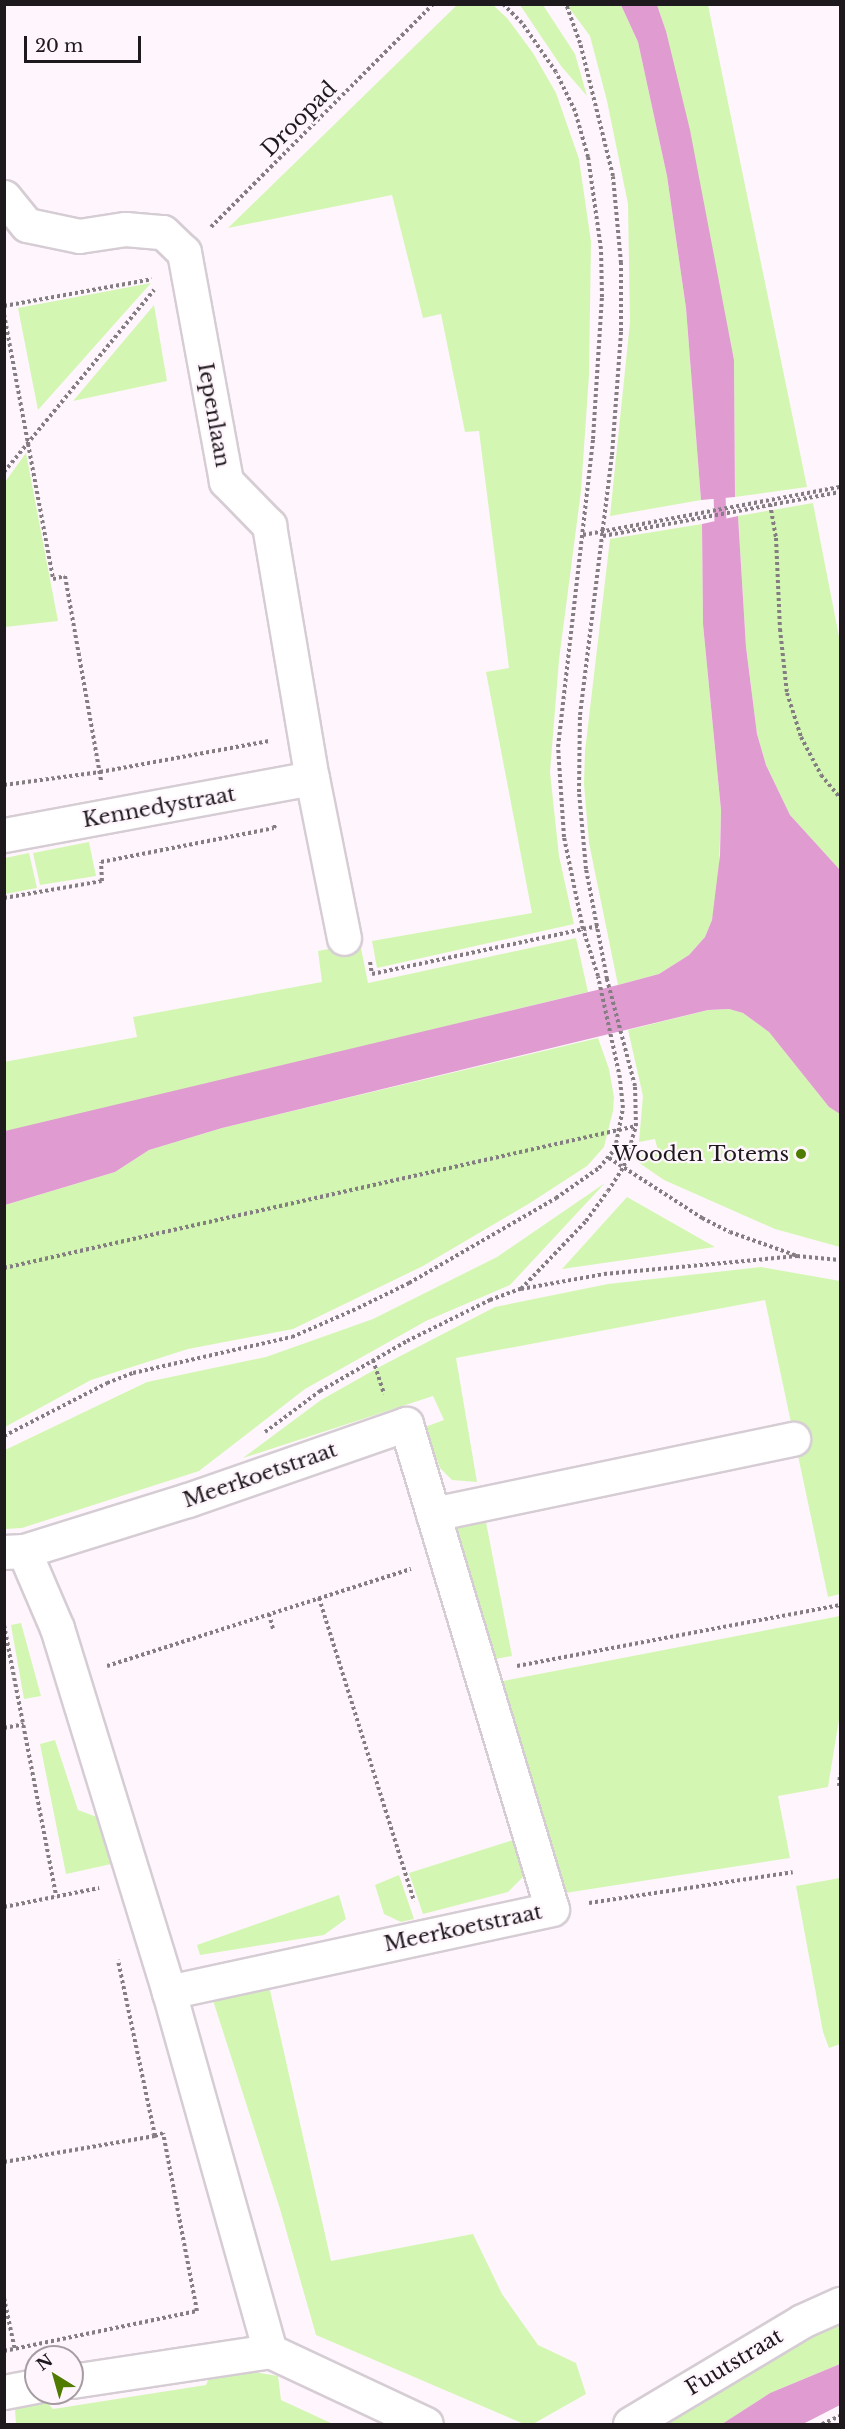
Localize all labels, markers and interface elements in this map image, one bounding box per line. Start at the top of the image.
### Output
scale bar [27,24,144,62]
text: 20 m [35,35,83,57]
street label: Droopad [256,76,342,162]
street label: Iepenlaan [192,361,236,469]
street label: Kennedystraat [81,781,237,833]
place label: Wooden Totems [611,1141,789,1167]
marker: Wooden Totems [794,1147,808,1161]
street label: Meerkoetstraat [180,1437,340,1513]
street label: Meerkoetstraat [382,1899,544,1957]
street label: Fuutstraat [681,2323,787,2401]
north arrow [24,2345,84,2405]
text: N [32,2350,56,2375]

